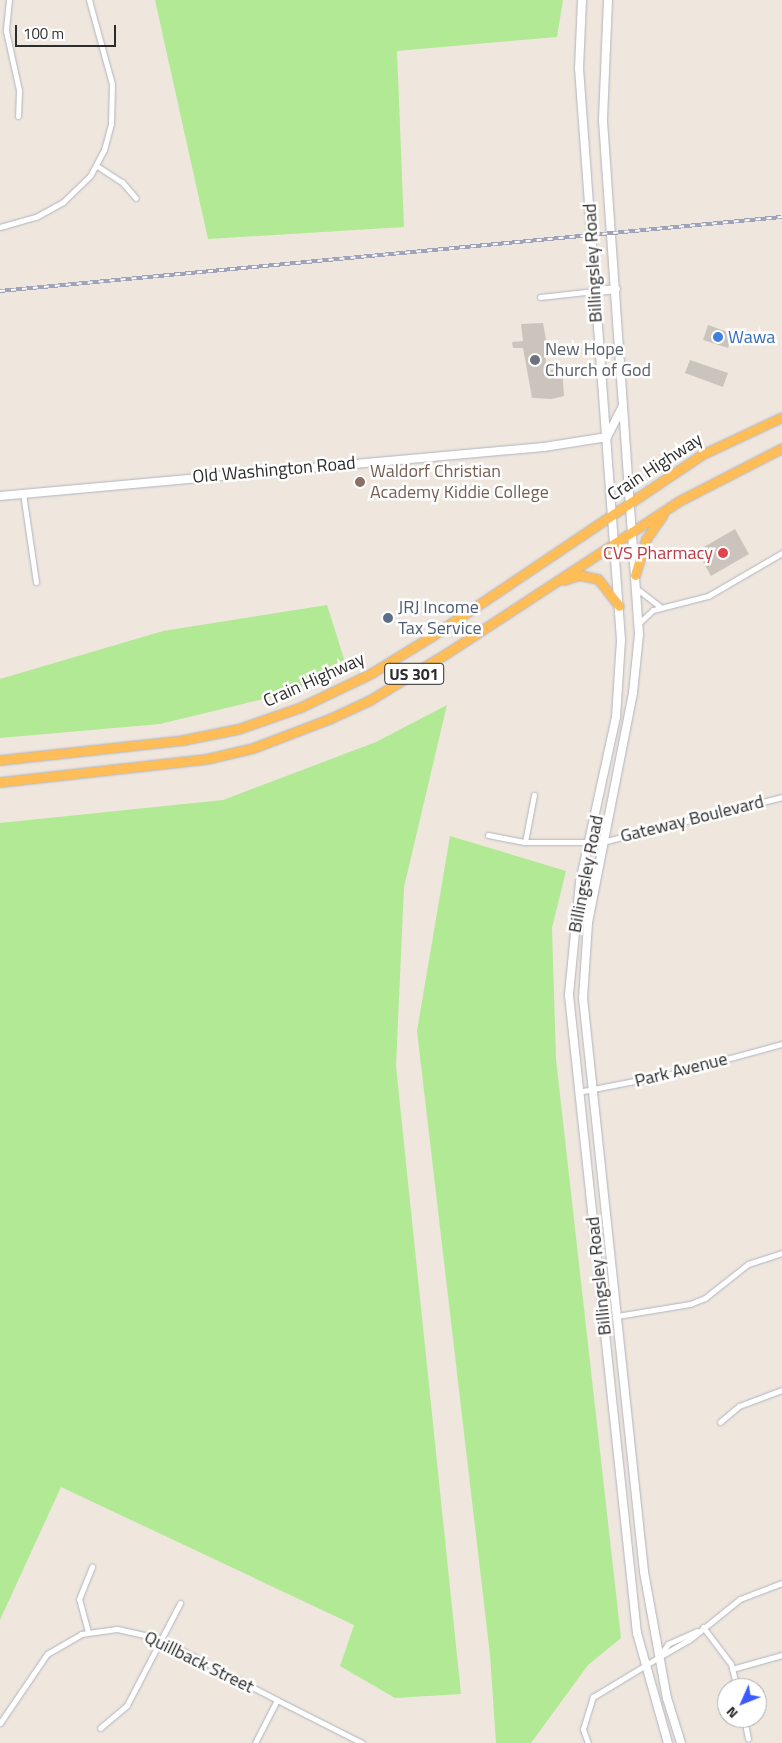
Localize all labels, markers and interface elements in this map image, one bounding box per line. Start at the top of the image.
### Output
scale bar [18,15,119,47]
text: 100 m [23,22,64,45]
street label: Billingsley Road [579,203,607,323]
place label: Wawa [728,326,775,348]
marker: Wawa [712,331,724,343]
place label: New Hope Church of God [545,339,651,382]
marker: New Hope Church of God [529,354,541,366]
street label: Crain Highway [604,428,706,506]
street label: Old Washington Road [192,452,356,488]
place label: Waldorf Christian Academy Kiddie College [370,461,549,504]
marker: Waldorf Christian Academy Kiddie College [354,476,366,488]
place label: CVS Pharmacy [603,542,713,564]
marker: CVS Pharmacy [717,547,729,559]
place label: JRJ Income Tax Service [398,597,481,640]
marker: JRJ Income Tax Service [382,612,394,624]
street label: Crain Highway [260,648,368,712]
road number: US 301 [384,661,444,688]
street label: Gateway Boulevard [618,791,766,847]
street label: Billingsley Road [564,813,608,935]
street label: Park Avenue [632,1048,730,1092]
street label: Billingsley Road [582,1216,616,1336]
street label: Quillback Street [141,1626,257,1698]
north arrow [717,1678,767,1728]
text: N [721,1702,742,1724]

